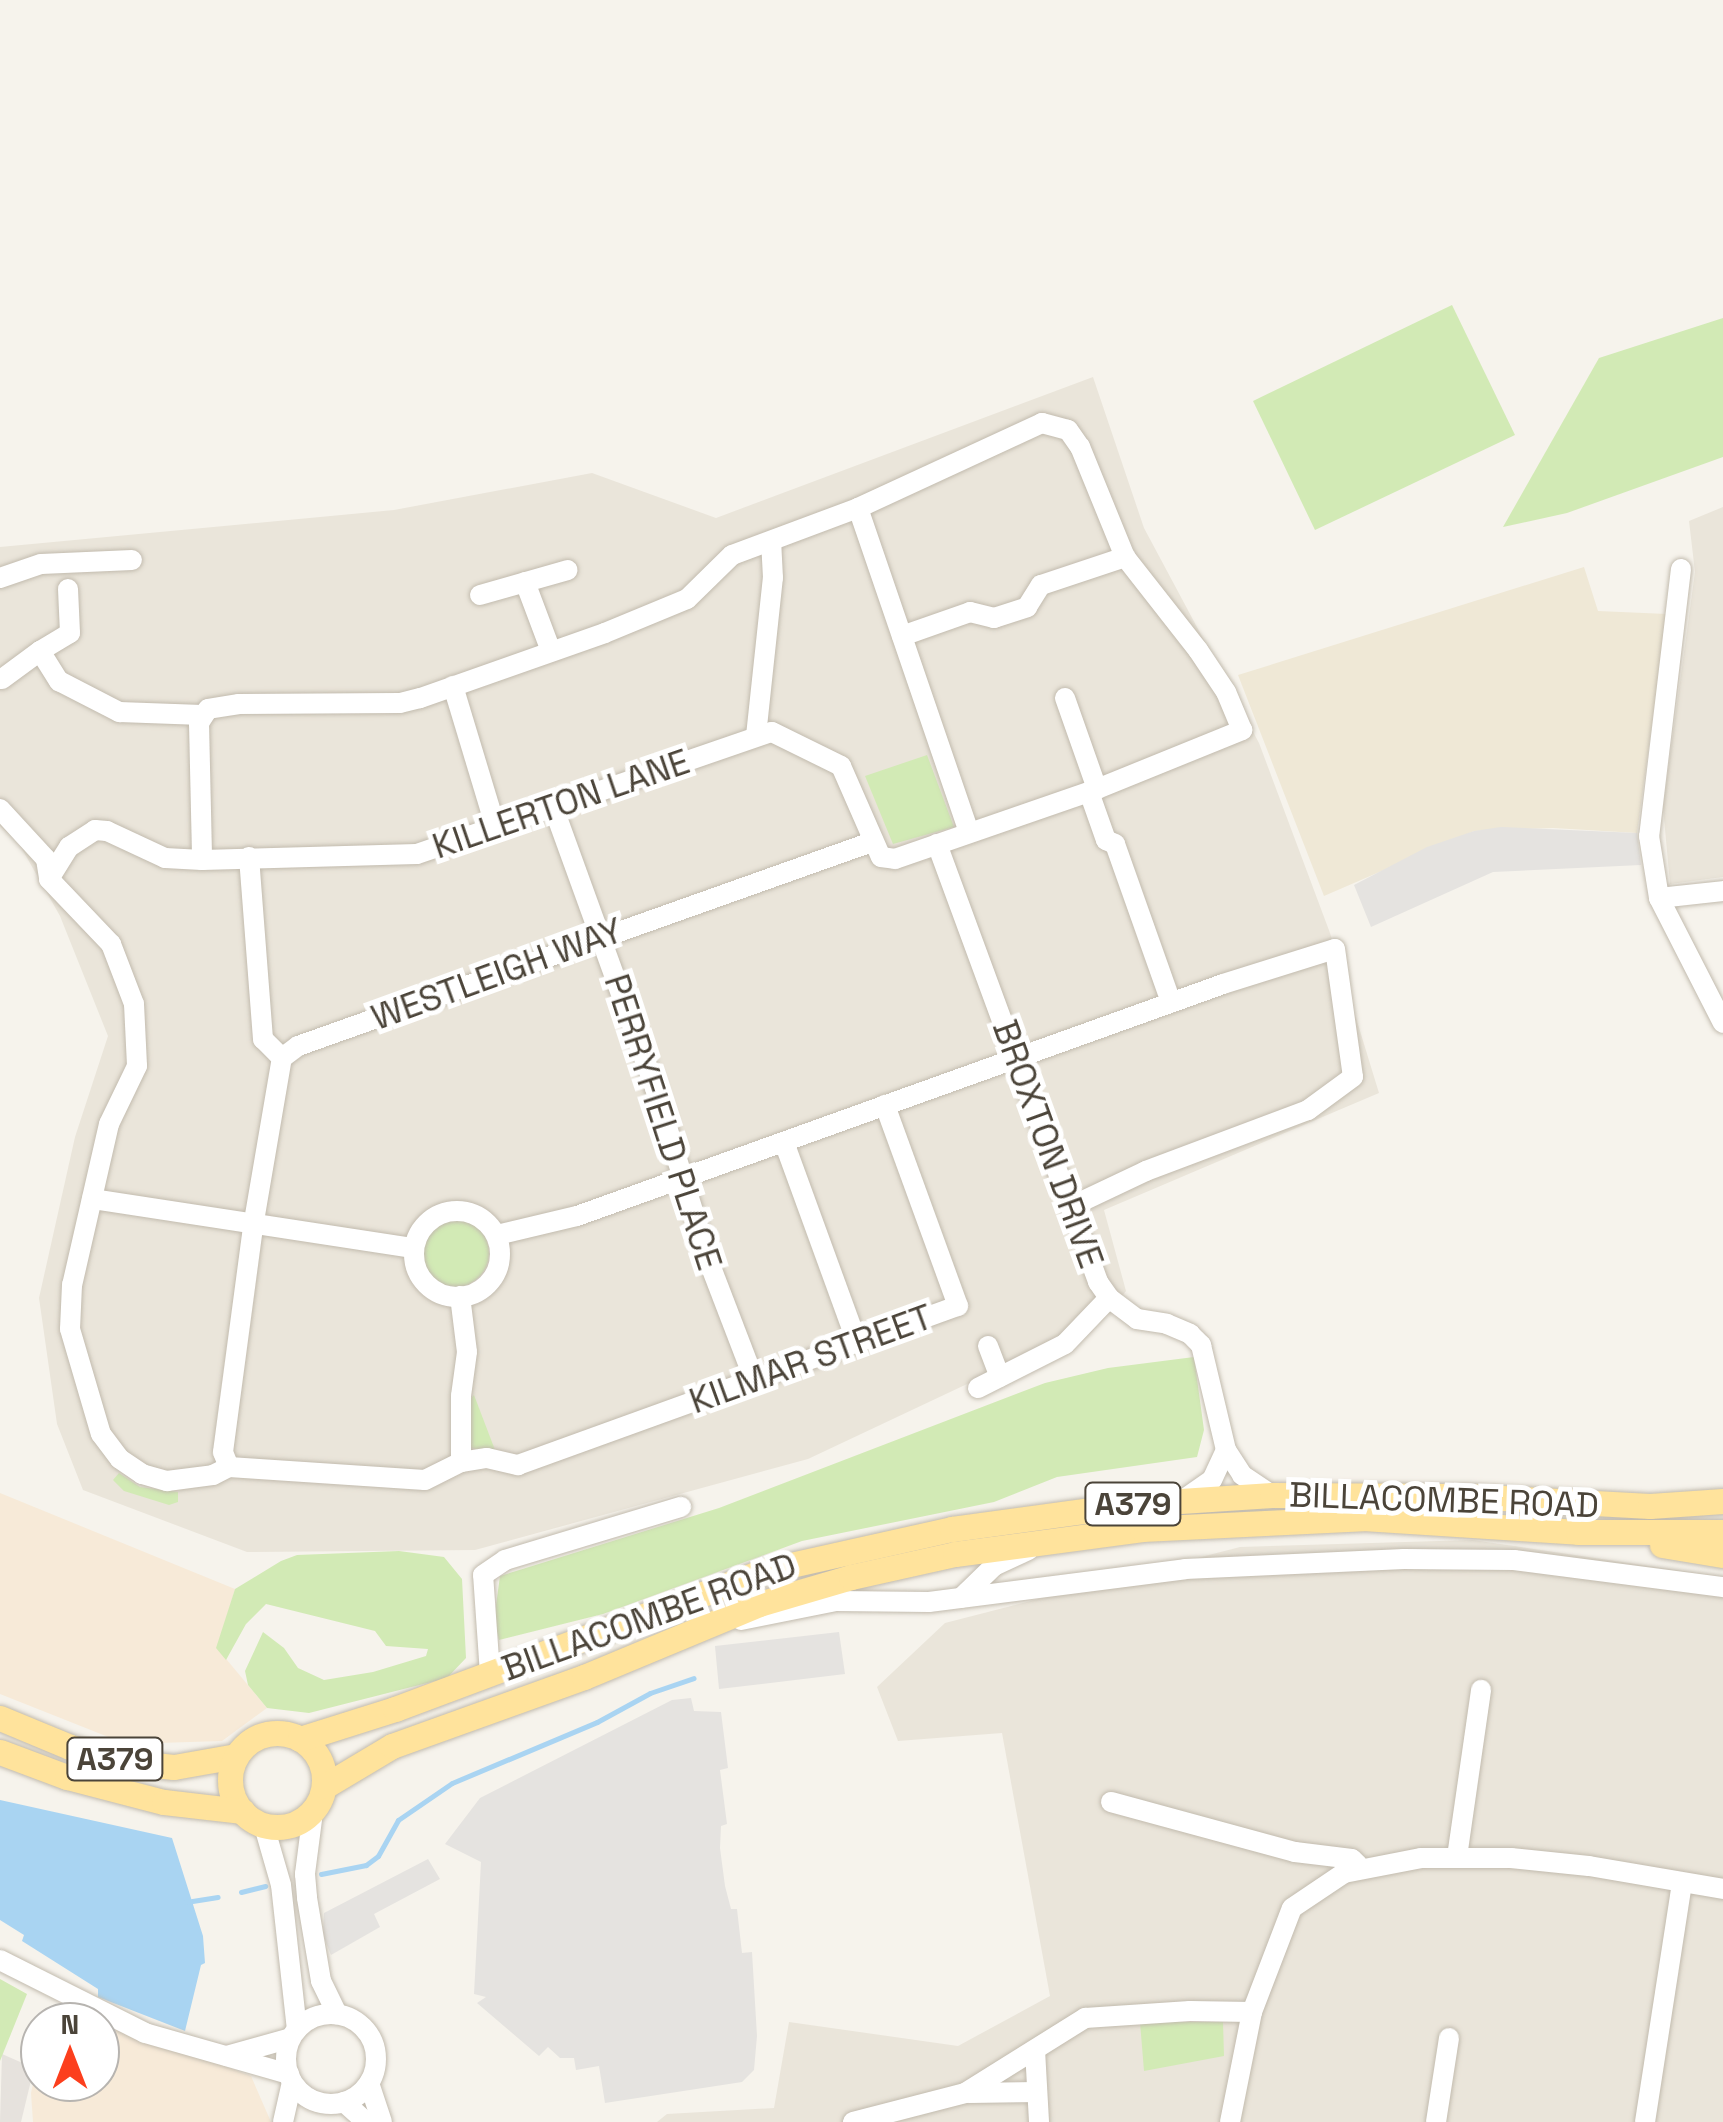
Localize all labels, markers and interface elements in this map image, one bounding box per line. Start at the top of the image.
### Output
street label: KILLERTON LANE [427,740,695,868]
street label: WESTLEIGH WAY [366,909,628,1039]
street label: PERRYFIELD PLACE [595,969,731,1275]
street label: BROXTON DRIVE [984,1014,1112,1274]
street label: KILMAR STREET [684,1296,938,1422]
street label: BILLACOMBE ROAD [1288,1474,1600,1526]
road number: A379 [1083,1477,1183,1531]
street label: BILLACOMBE ROAD [496,1544,802,1690]
road number: A379 [65,1732,165,1786]
north arrow [20,2002,120,2102]
text: N [61,2006,79,2042]

